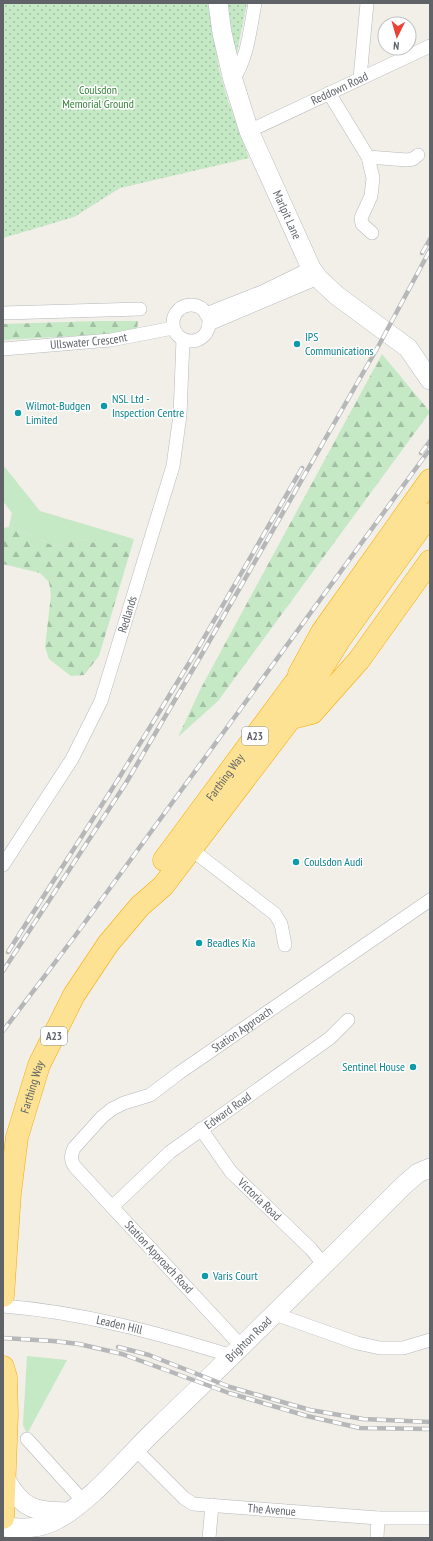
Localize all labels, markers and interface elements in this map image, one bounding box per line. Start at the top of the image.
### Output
north arrow [377,16,417,56]
text: N [393,39,400,53]
street label: Reddown Road [308,68,370,108]
park label: Coulsdon Memorial Ground [62,82,134,111]
street label: Marlpit Lane [270,188,305,241]
street label: Ullswater Crescent [50,329,129,352]
place label: IPS Communications [305,329,374,358]
marker: IPS Communications [292,339,302,349]
place label: NSL Ltd - Inspection Centre [112,391,184,420]
place label: Wilmot-Budgen Limited [26,398,90,427]
marker: NSL Ltd - Inspection Centre [99,401,109,411]
marker: Wilmot-Budgen Limited [13,408,23,418]
street label: Redlands [114,594,140,634]
road number: A23 [242,727,268,745]
street label: Farthing Way [203,750,247,803]
place label: Coulsdon Audi [304,854,363,869]
marker: Coulsdon Audi [291,857,301,867]
place label: Beadles Kia [207,935,255,950]
marker: Beadles Kia [194,938,204,948]
street label: Station Approach [208,1003,275,1055]
road number: A23 [41,1027,67,1045]
street label: Farthing Way [17,1057,47,1115]
place label: Sentinel House [342,1059,405,1074]
marker: Sentinel House [408,1062,418,1072]
street label: Edward Road [201,1089,254,1132]
street label: Victoria Road [234,1174,285,1223]
street label: Station Approach Road [122,1217,197,1296]
place label: Varis Court [212,1268,258,1283]
marker: Varis Court [200,1271,210,1281]
street label: Leaden Hill [95,1312,144,1337]
street label: Brighton Road [222,1313,275,1365]
street label: The Avenue [247,1500,296,1519]

